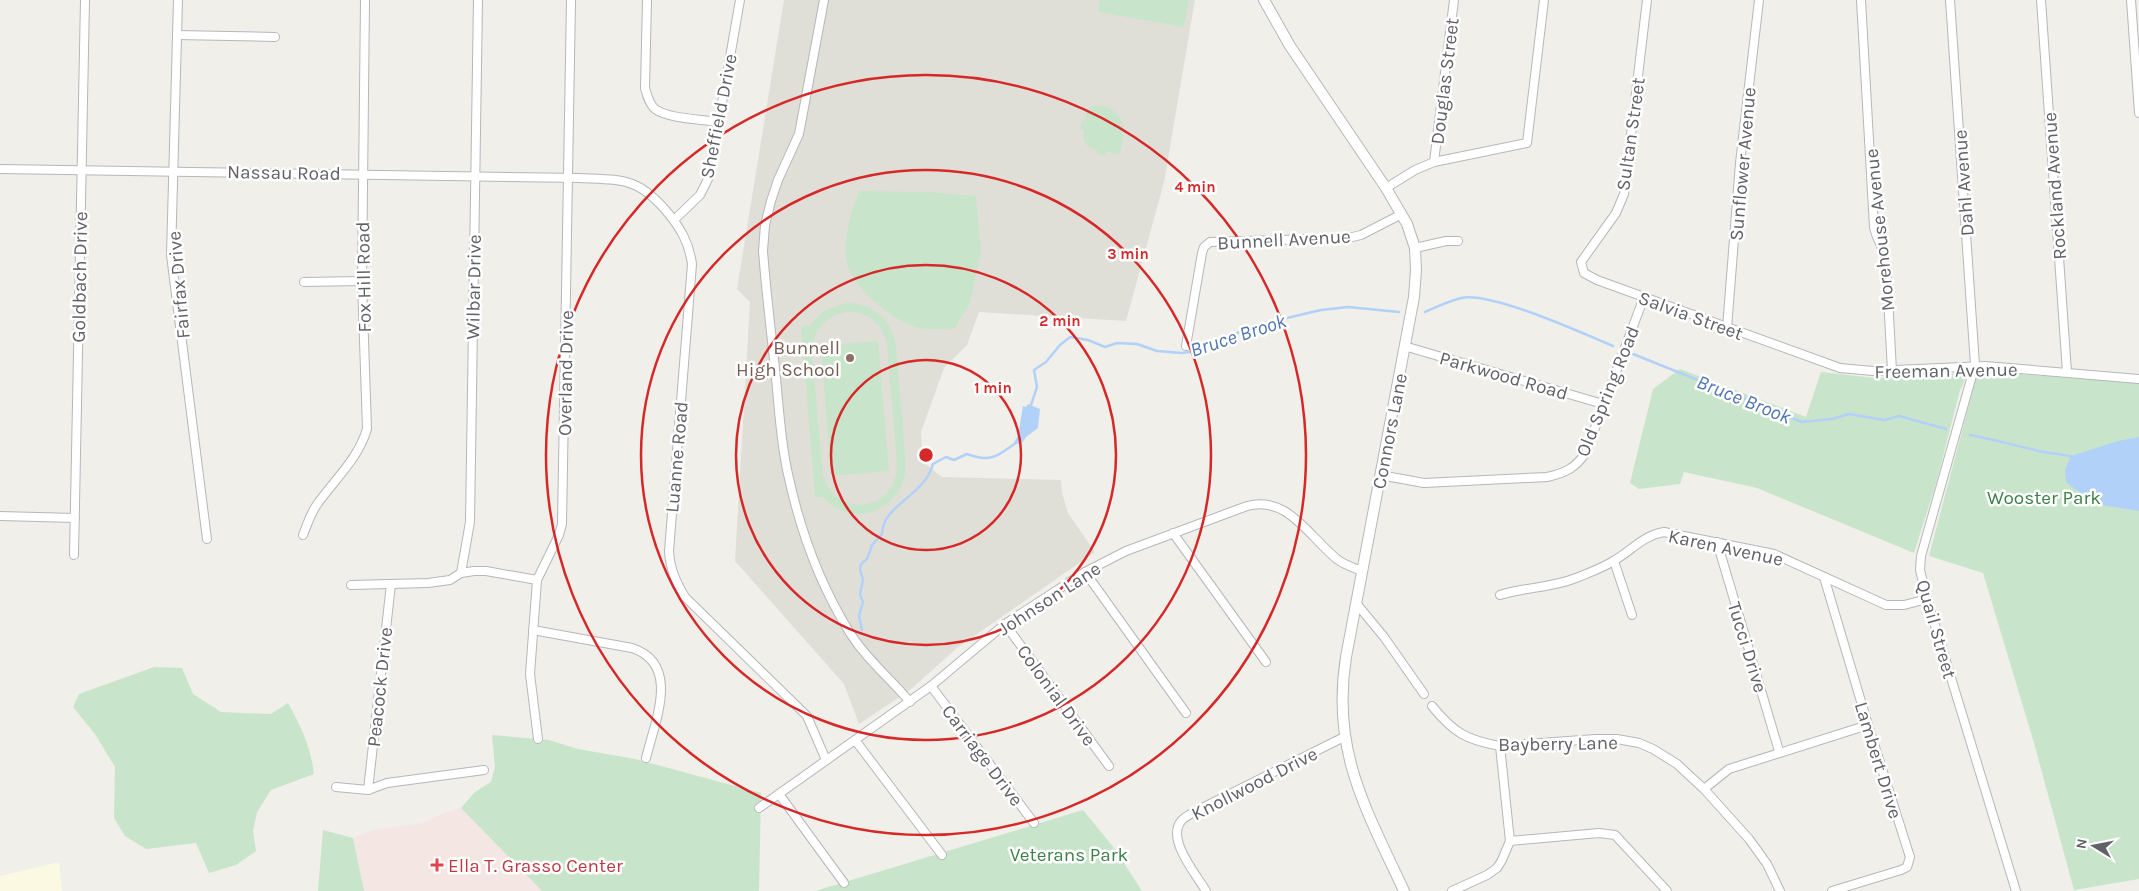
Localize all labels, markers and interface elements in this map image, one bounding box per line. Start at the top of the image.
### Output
street label: Douglas Street [1426,16,1464,146]
street label: Sheffield Drive [696,52,742,180]
street label: Sultan Street [1612,76,1650,192]
street label: Sunflower Avenue [1725,86,1761,242]
street label: Rockland Avenue [2039,111,2071,261]
street label: Dahl Avenue [1949,129,1979,237]
street label: Morehouse Avenue [1861,148,1899,312]
street label: Nassau Road [227,161,341,185]
text: 4 min [1174,178,1216,196]
street label: Goldbach Drive [68,211,92,343]
street label: Fox Hill Road [352,221,376,333]
street label: Bunnell Avenue [1217,226,1351,254]
street label: Fairfax Drive [163,230,195,340]
street label: Wilbar Drive [462,234,486,340]
text: 3 min [1107,245,1149,263]
street label: Salvia Street [1635,287,1746,345]
water label: Bruce Brook [1187,309,1290,362]
street label: Overland Drive [554,310,578,436]
text: 2 min [1039,312,1081,330]
street label: Old Spring Road [1572,323,1644,460]
place label: Bunnell High School [736,337,840,381]
street label: Parkwood Road [1437,347,1570,405]
marker: Bunnell High School [844,352,856,364]
street label: Freeman Avenue [1874,359,2018,383]
water label: Bruce Brook [1693,370,1795,429]
street label: Connors Lane [1368,372,1412,491]
text: 1 min [974,379,1012,397]
street label: Luanne Road [661,400,693,514]
centre of rings [917,446,935,464]
park label: Wooster Park [1987,487,2101,509]
street label: Karen Avenue [1666,525,1785,571]
street label: Johnson Lane [994,558,1105,640]
street label: Quail Street [1911,577,1961,681]
street label: Tucci Drive [1723,599,1771,695]
street label: Peacock Drive [363,626,397,748]
street label: Colonial Drive [1012,641,1100,750]
street label: Lambert Drive [1850,699,1906,821]
street label: Carriage Drive [937,701,1027,811]
street label: Bayberry Lane [1498,732,1618,756]
street label: Knollwood Drive [1188,743,1321,825]
north arrow [2069,821,2119,871]
text: N [2072,837,2091,850]
park label: Veterans Park [1010,844,1129,866]
place label: Ella T. Grasso Center [448,855,623,877]
marker: Ella T. Grasso Center [430,858,444,872]

